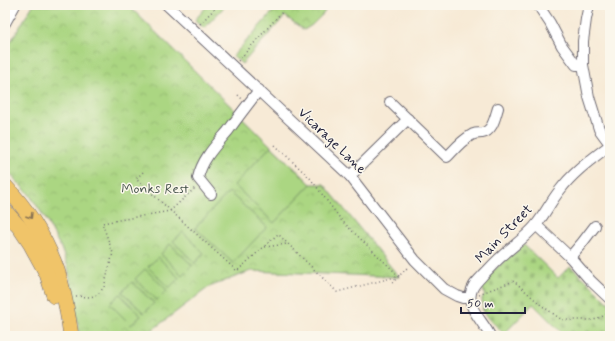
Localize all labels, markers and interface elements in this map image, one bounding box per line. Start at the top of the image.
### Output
street label: Vicarage Lane [294,104,370,178]
park label: Monks Rest [121,180,189,198]
street label: Main Street [471,200,537,267]
one-way arrow [25,212,32,219]
scale bar [461,289,525,315]
text: 50 m [467,296,494,312]

